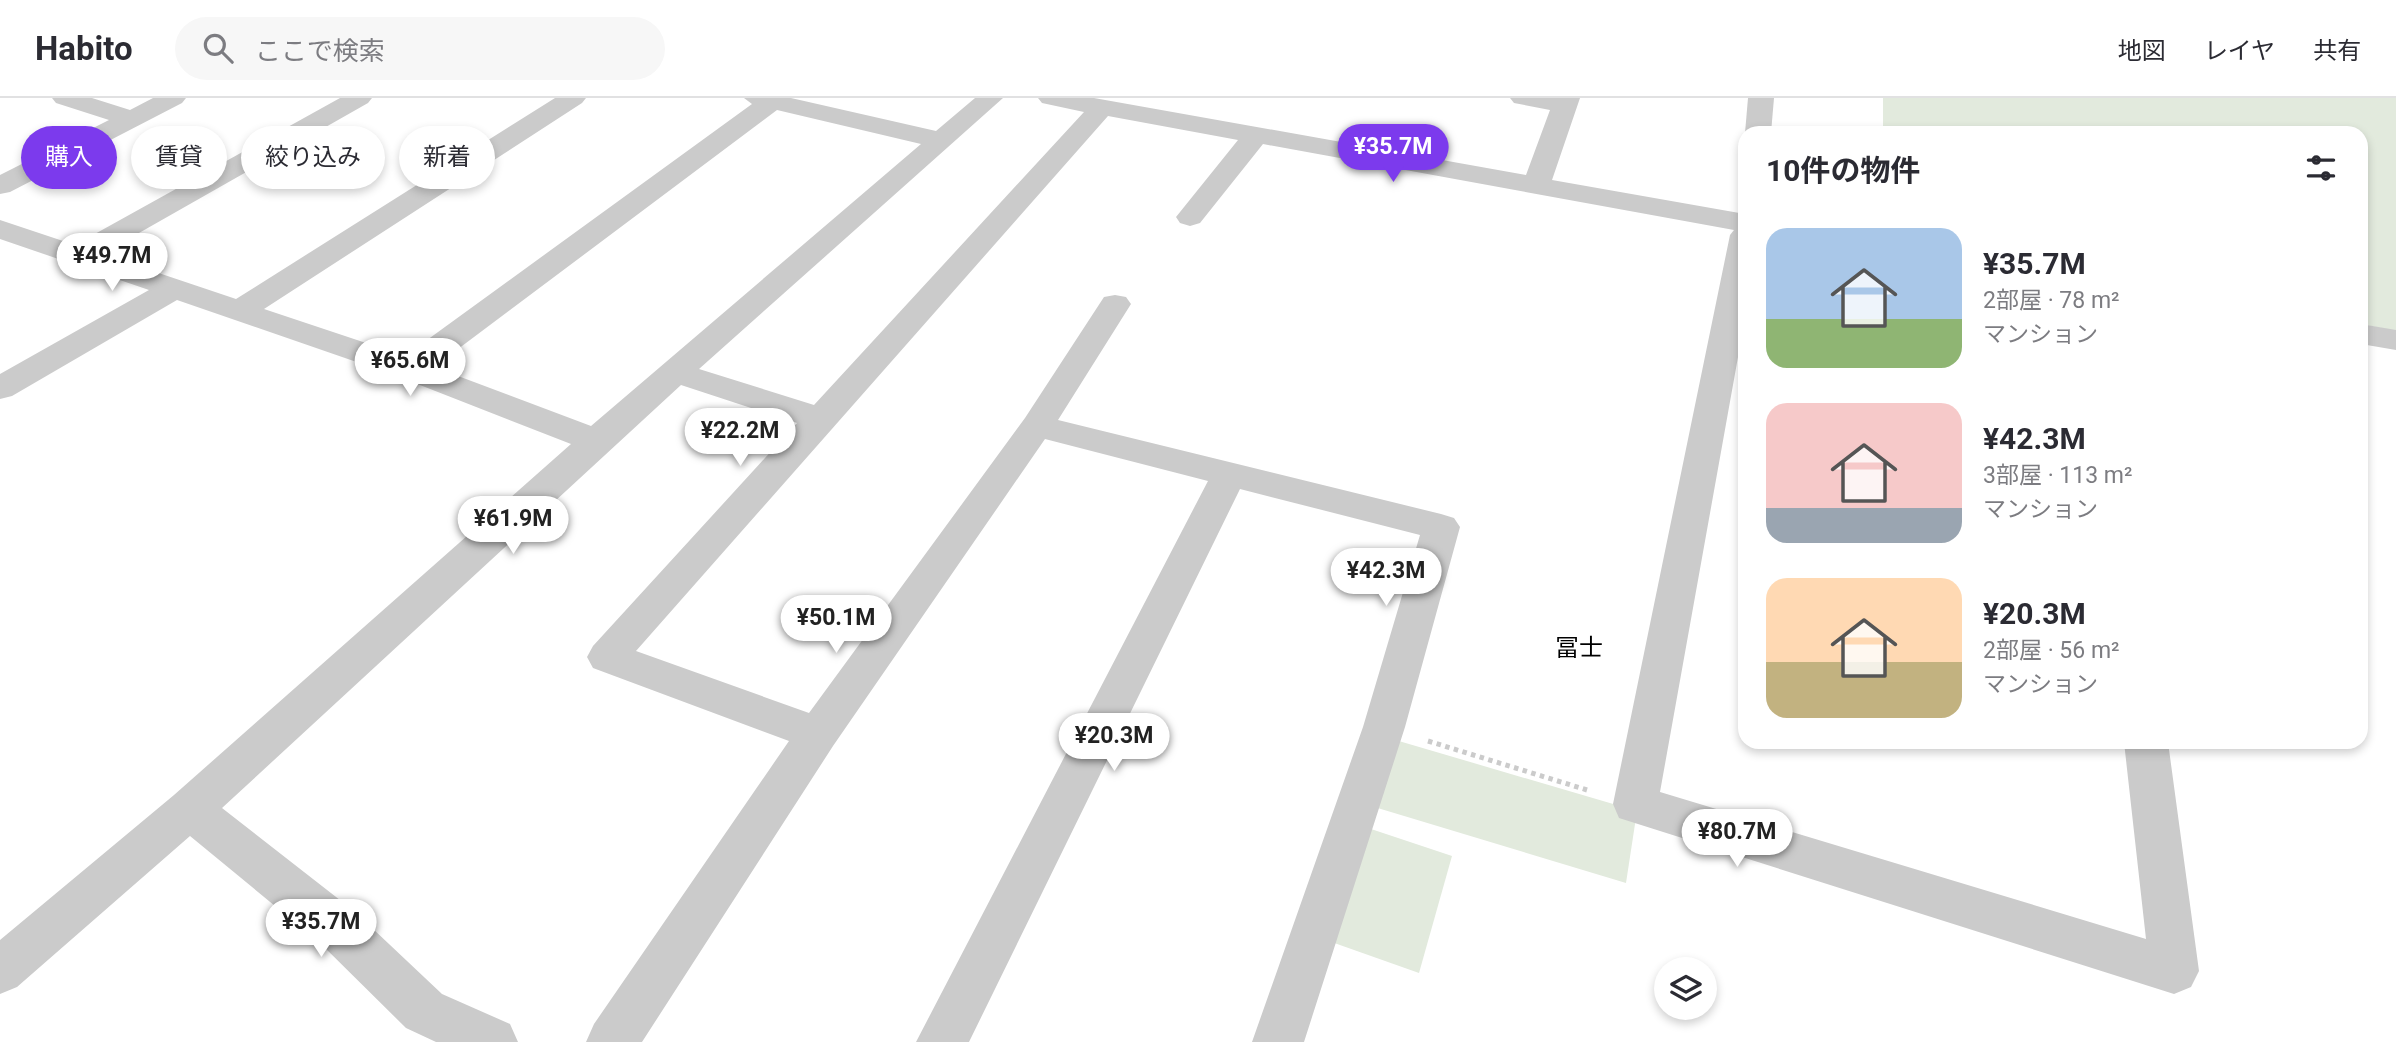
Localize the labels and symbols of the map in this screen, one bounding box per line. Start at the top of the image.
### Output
pin: ¥35.7M [1336,125,1450,184]
pin: ¥49.7M [55,234,169,293]
pin: ¥65.6M [353,338,467,398]
pin: ¥22.2M [683,408,797,468]
pin: ¥61.9M [456,496,570,556]
pin: ¥42.3M [1329,548,1443,608]
pin: ¥50.1M [779,596,893,655]
district label: 冨士 [1555,634,1603,662]
pin: ¥20.3M [1057,714,1171,773]
pin: ¥80.7M [1680,810,1794,869]
pin: ¥35.7M [264,900,378,959]

